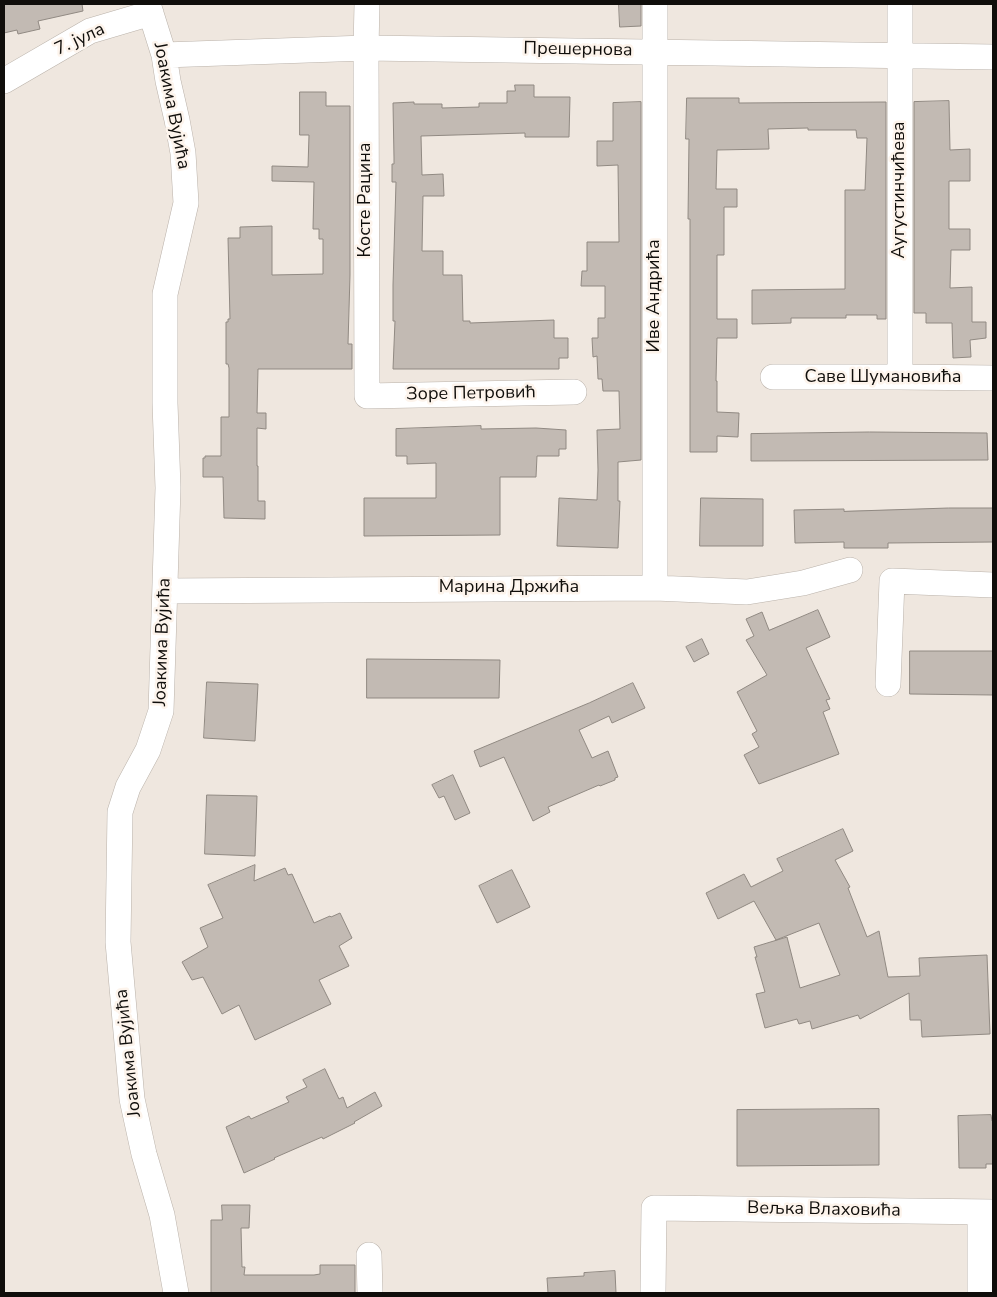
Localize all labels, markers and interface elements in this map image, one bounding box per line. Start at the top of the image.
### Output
street label: 7. јула [51,19,109,61]
street label: Прешернова [523,38,633,62]
street label: Јоакима Вујића [148,41,194,171]
street label: Аугустинчићева [889,121,911,259]
street label: Косте Рацина [355,143,377,257]
street label: Иве Андрића [644,239,666,353]
street label: Саве Шумановића [804,367,962,389]
street label: Зоре Петровић [406,382,536,406]
street label: Јоакима Вујића [150,577,176,707]
street label: Марина Држића [439,577,579,599]
street label: Јоакима Вујића [112,988,146,1118]
street label: Вељка Влаховића [747,1198,901,1222]

